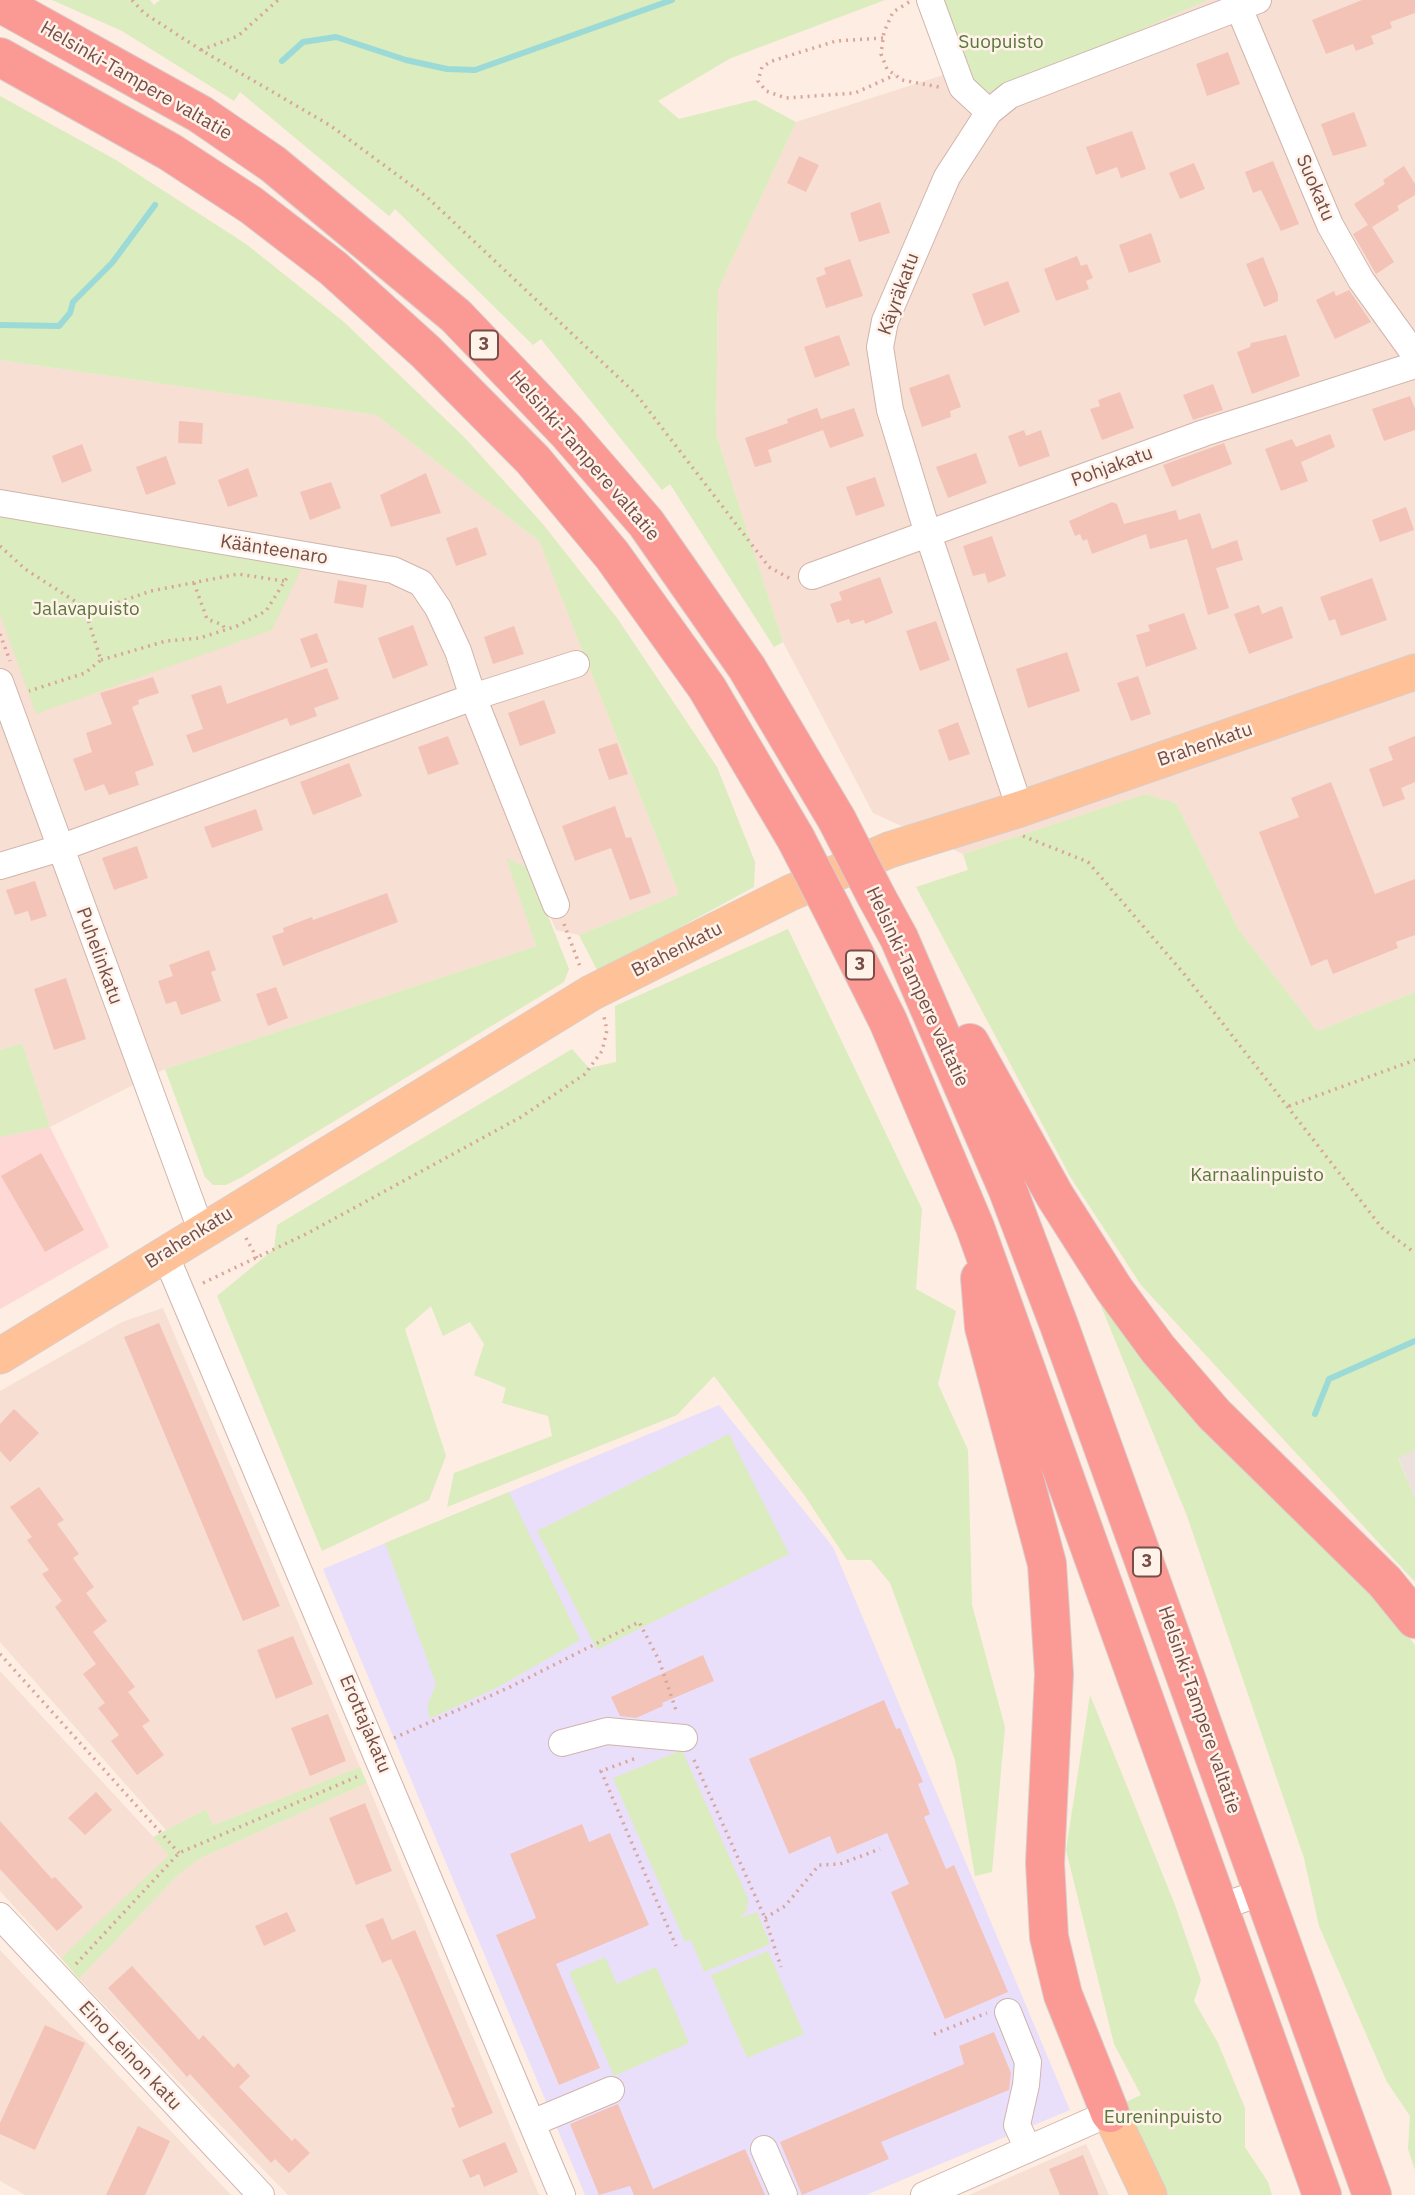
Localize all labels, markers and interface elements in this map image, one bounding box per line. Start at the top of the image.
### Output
street label: Helsinki-Tampere valtatie [36,17,236,145]
park label: Suopuisto [958,32,1044,54]
street label: Suokatu [1291,151,1339,225]
street label: Käyräkatu [874,250,924,338]
road number: 3 [470,330,498,360]
street label: Helsinki-Tampere valtatie [504,366,664,546]
street label: Pohjakatu [1068,442,1156,492]
street label: Käänteenaro [219,530,329,570]
park label: Jalavapuisto [32,599,140,621]
street label: Brahenkatu [1154,718,1256,772]
street label: Helsinki-Tampere valtatie [861,883,973,1091]
street label: Puhelinkatu [71,904,127,1008]
street label: Brahenkatu [628,917,726,983]
road number: 3 [846,950,874,980]
park label: Karnaalinpuisto [1190,1165,1324,1187]
street label: Brahenkatu [141,1202,237,1274]
road number: 3 [1133,1548,1161,1576]
street label: Helsinki-Tampere valtatie [1153,1603,1245,1817]
street label: Erottajakatu [334,1672,396,1776]
street label: Eino Leinon katu [74,1997,186,2115]
park label: Eureninpuisto [1104,2107,1222,2129]

